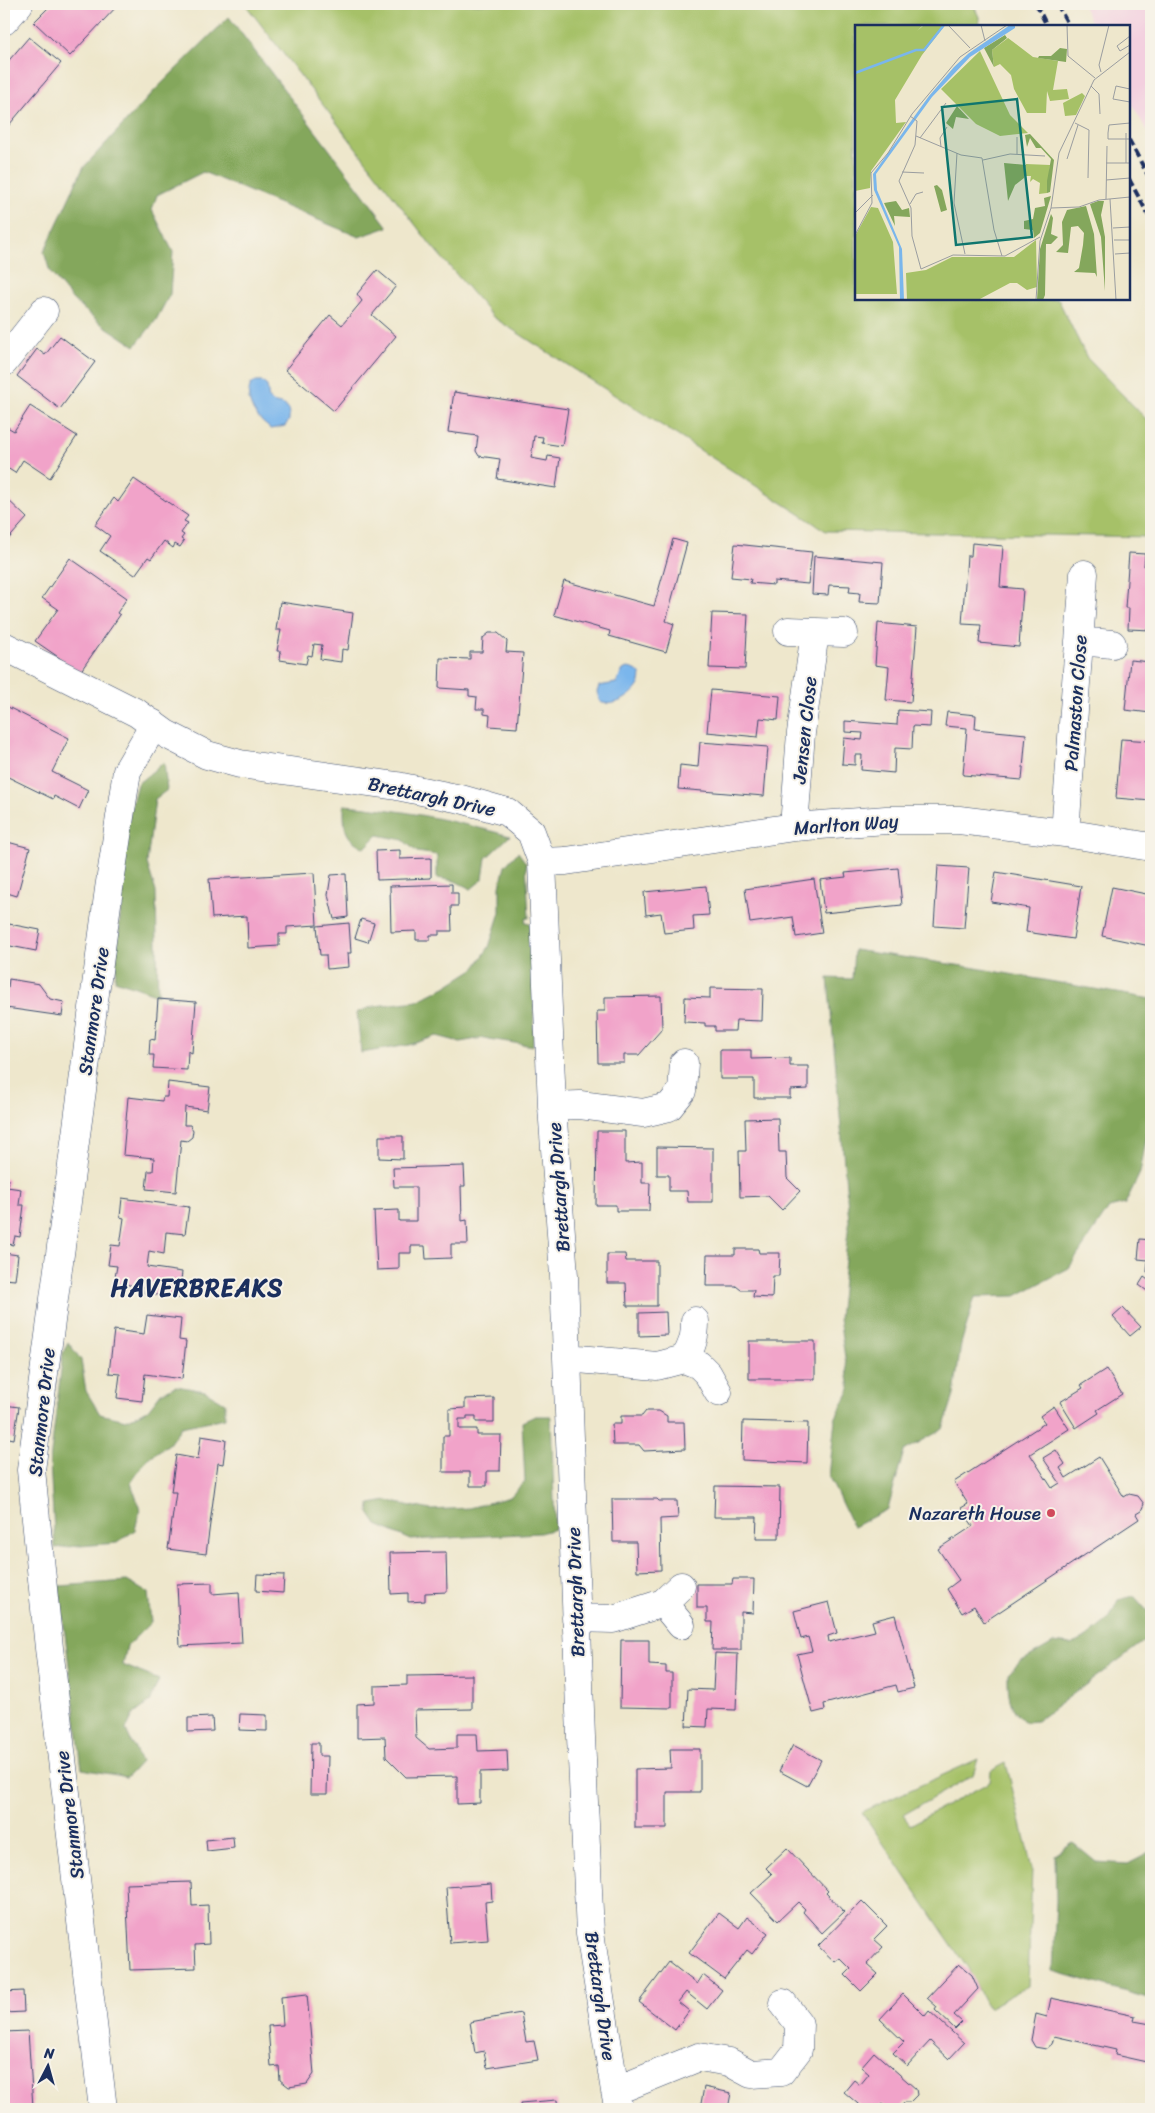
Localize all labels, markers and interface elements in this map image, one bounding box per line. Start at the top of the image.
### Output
inset map [855,25,1130,300]
street label: Palmaston Close [1054,633,1097,772]
street label: Jensen Close [782,674,827,786]
street label: Brettargh Drive [365,767,499,826]
street label: Marlton Way [793,804,900,845]
street label: Stanmore Drive [68,945,119,1077]
street label: Brettargh Drive [537,1121,579,1253]
district label: HAVERBREAKS [111,1267,283,1309]
street label: Stanmore Drive [18,1346,65,1478]
place label: Nazareth House [909,1497,1041,1530]
marker: Nazareth House [1045,1507,1057,1519]
street label: Brettargh Drive [557,1526,594,1658]
street label: Stanmore Drive [45,1749,94,1881]
street label: Brettargh Drive [575,1929,626,2063]
north arrow [22,2040,72,2090]
text: N [42,2041,56,2067]

